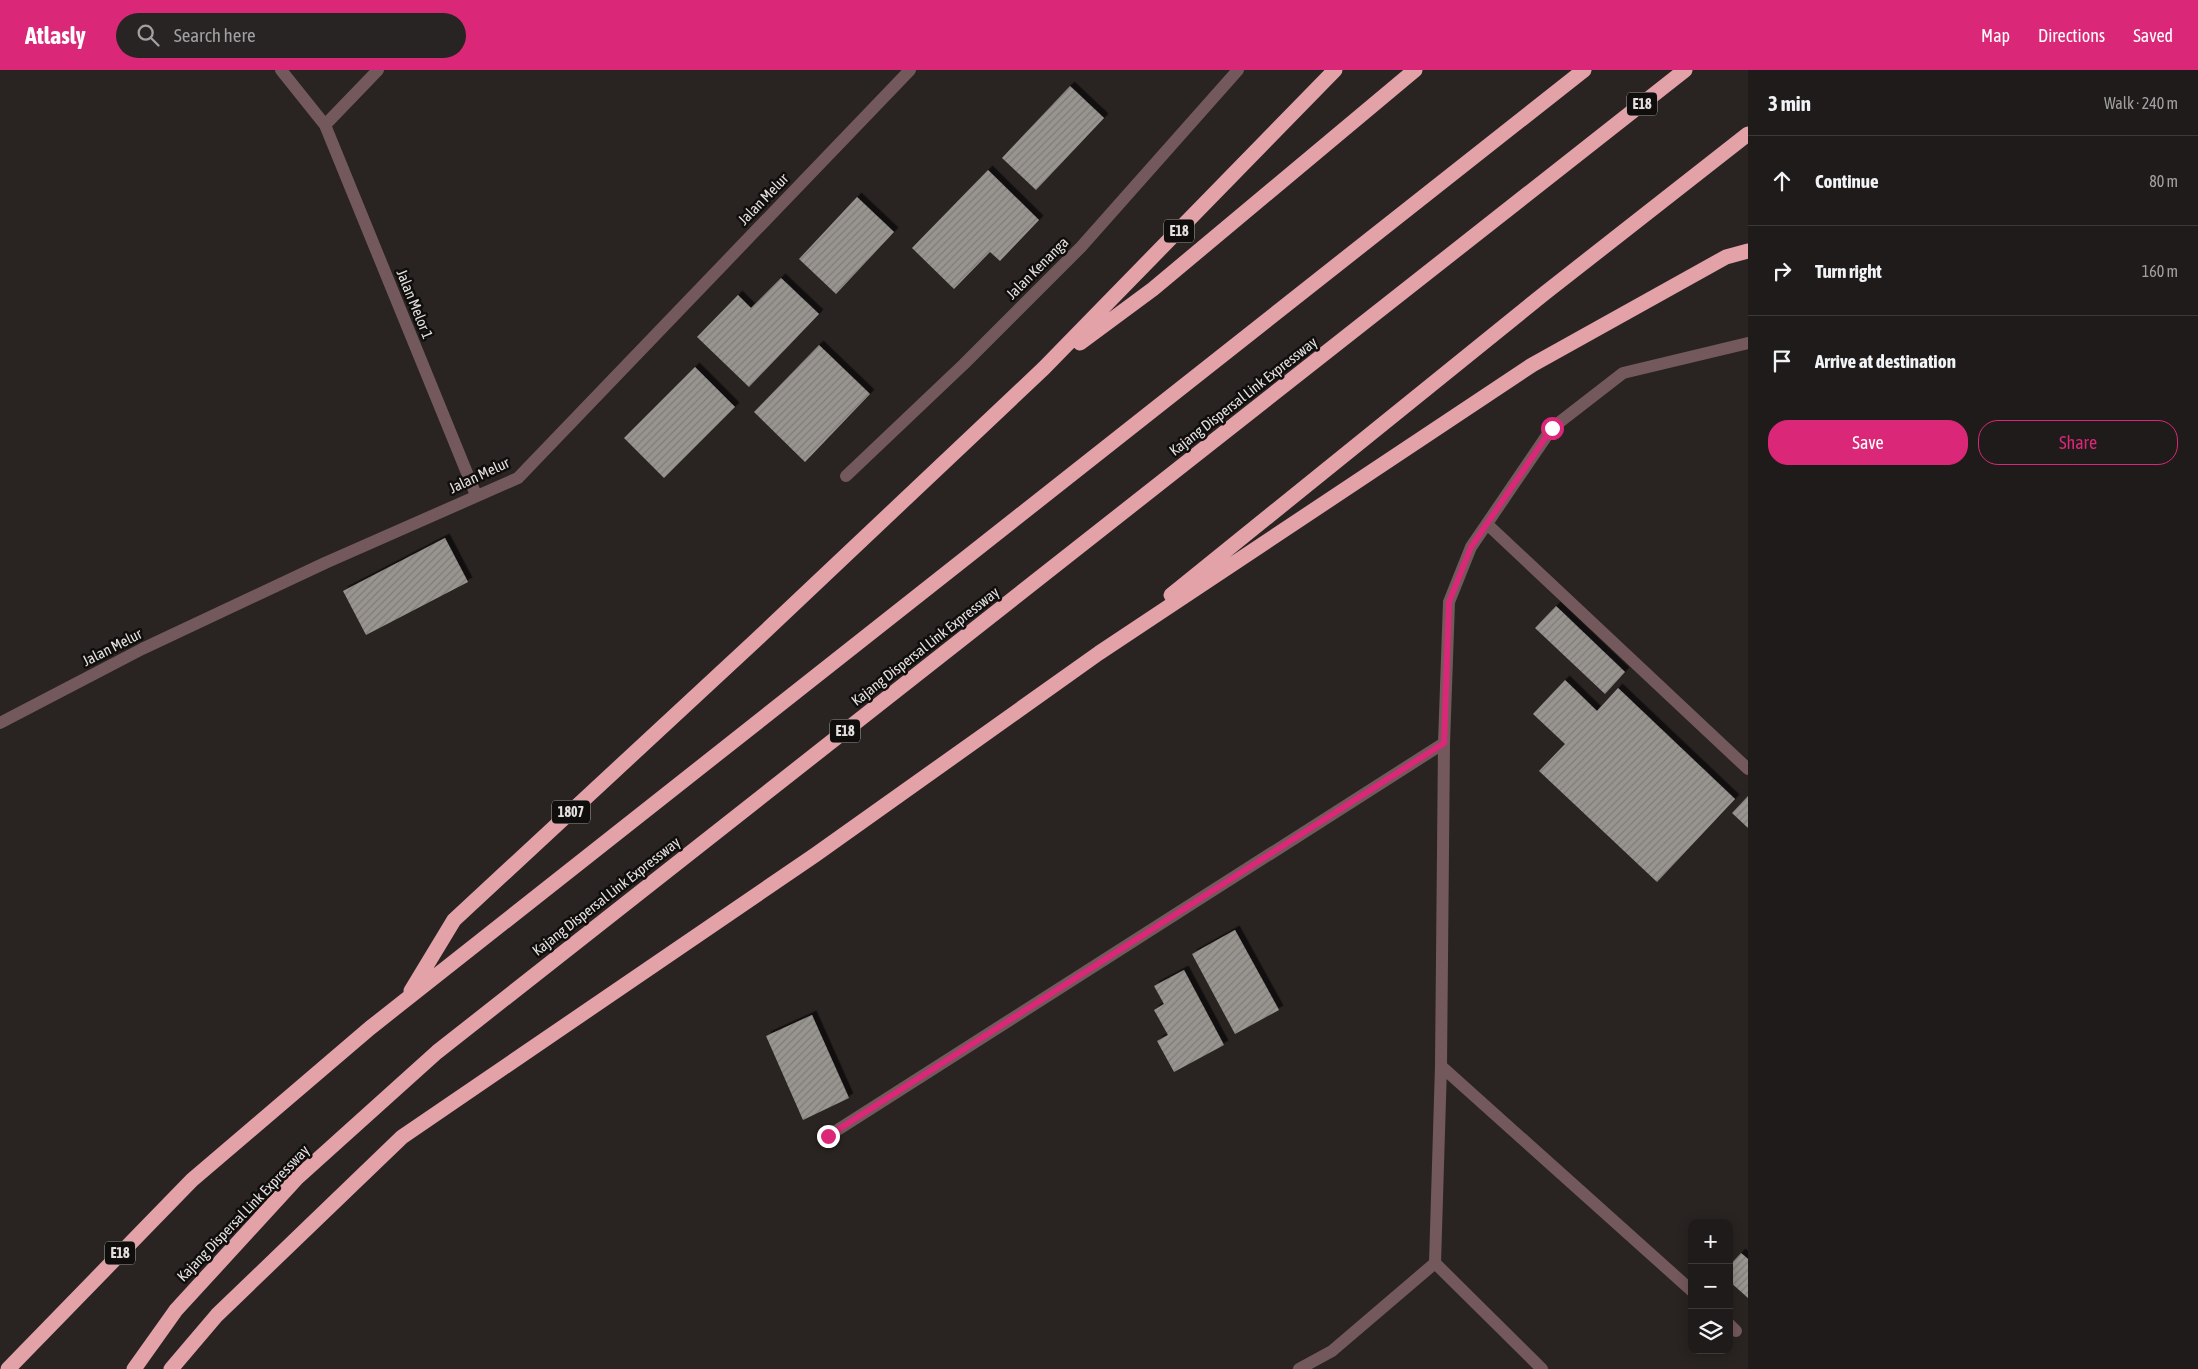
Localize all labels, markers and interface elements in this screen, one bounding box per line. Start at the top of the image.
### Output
search box [116,13,466,58]
icon: search [134,21,162,49]
text: Atlasly [25,22,86,49]
text: Search here [174,24,256,46]
text: Map [1981,25,2010,46]
text: Directions [2038,25,2105,46]
text: Saved [2133,25,2173,46]
text: 3 min [1768,91,1811,115]
road number: E18 [1627,92,1657,116]
text: Walk · 240 m [2104,94,2178,112]
icon: ahead [1768,167,1796,195]
street label: Jalan Melur [734,169,792,228]
text: Continue [1815,170,1879,192]
text: 80 m [2149,172,2178,190]
road number: E18 [1164,220,1194,242]
street label: Jalan Kenanga [1003,233,1072,302]
icon: right [1768,257,1796,285]
text: Turn right [1815,260,1882,282]
text: 160 m [2142,262,2178,280]
street label: Jalan Melor 1 [393,267,437,341]
street label: Kajang Dispersal Link Expressway [1166,333,1320,459]
icon: arrive [1768,347,1796,375]
text: Arrive at destination [1815,350,1956,372]
route start [1541,417,1564,440]
button: Save [1768,420,1968,465]
button: Share [1978,420,2178,465]
street label: Jalan Melur [446,453,512,496]
street label: Kajang Dispersal Link Expressway [848,583,1002,709]
street label: Jalan Melur [79,625,145,669]
road number: E18 [830,719,860,742]
road number: 1807 [552,800,590,824]
street label: Kajang Dispersal Link Expressway [529,833,683,959]
route end [817,1125,840,1148]
street label: Kajang Dispersal Link Expressway [173,1141,313,1285]
map controls [1688,1219,1733,1354]
button: + [1688,1219,1733,1264]
road number: E18 [105,1242,135,1264]
button: − [1688,1264,1733,1309]
button: layers [1688,1309,1733,1354]

